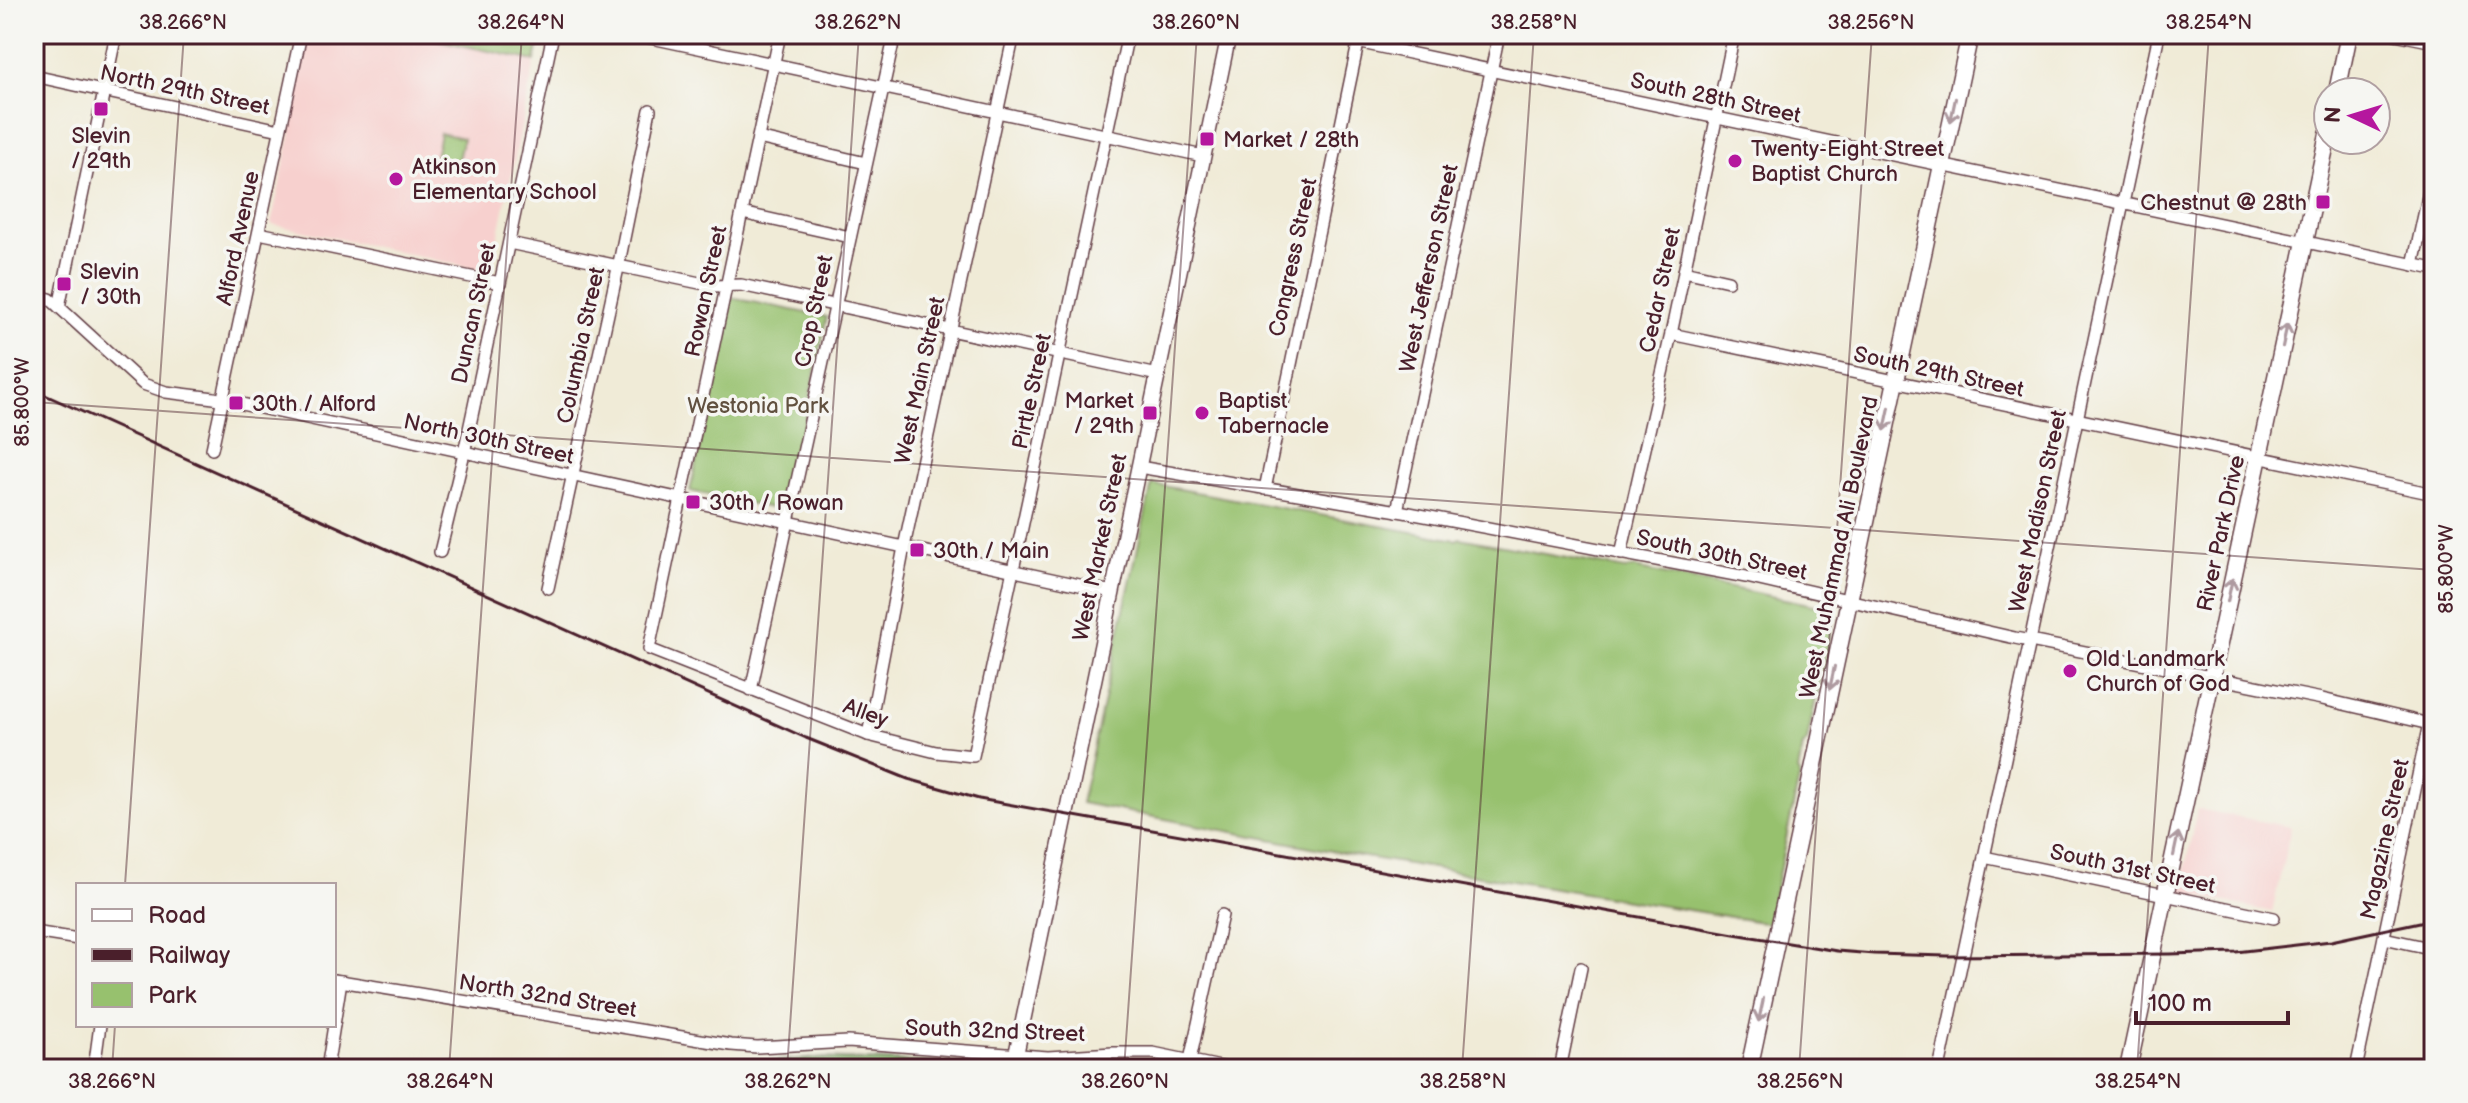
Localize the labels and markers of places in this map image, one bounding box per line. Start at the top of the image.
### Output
marker: Slevin / 29th [92,100,110,118]
place label: Slevin / 29th [71,123,131,175]
place label: Market / 28th [1223,127,1359,154]
marker: Market / 28th [1198,130,1216,148]
place label: Twenty-Eight Street Baptist Church [1751,136,1944,188]
marker: Twenty-Eight Street Baptist Church [1726,152,1744,170]
place label: Atkinson Elementary School [412,154,597,206]
marker: Atkinson Elementary School [387,170,405,188]
place label: Chestnut @ 28th [2140,190,2307,217]
marker: Chestnut @ 28th [2314,193,2332,211]
place label: Slevin / 30th [80,259,141,311]
marker: Slevin / 30th [55,275,73,293]
place label: Market / 29th [1064,388,1134,440]
place label: Baptist Tabernacle [1218,388,1329,440]
place label: 30th / Alford [252,391,376,418]
marker: 30th / Alford [227,394,245,412]
marker: Market / 29th [1141,404,1159,422]
marker: Baptist Tabernacle [1193,404,1211,422]
place label: 30th / Rowan [709,490,844,517]
marker: 30th / Rowan [684,493,702,511]
place label: 30th / Main [933,538,1049,565]
marker: 30th / Main [908,541,926,559]
place label: Old Landmark Church of God [2086,646,2230,698]
marker: Old Landmark Church of God [2061,662,2079,680]

